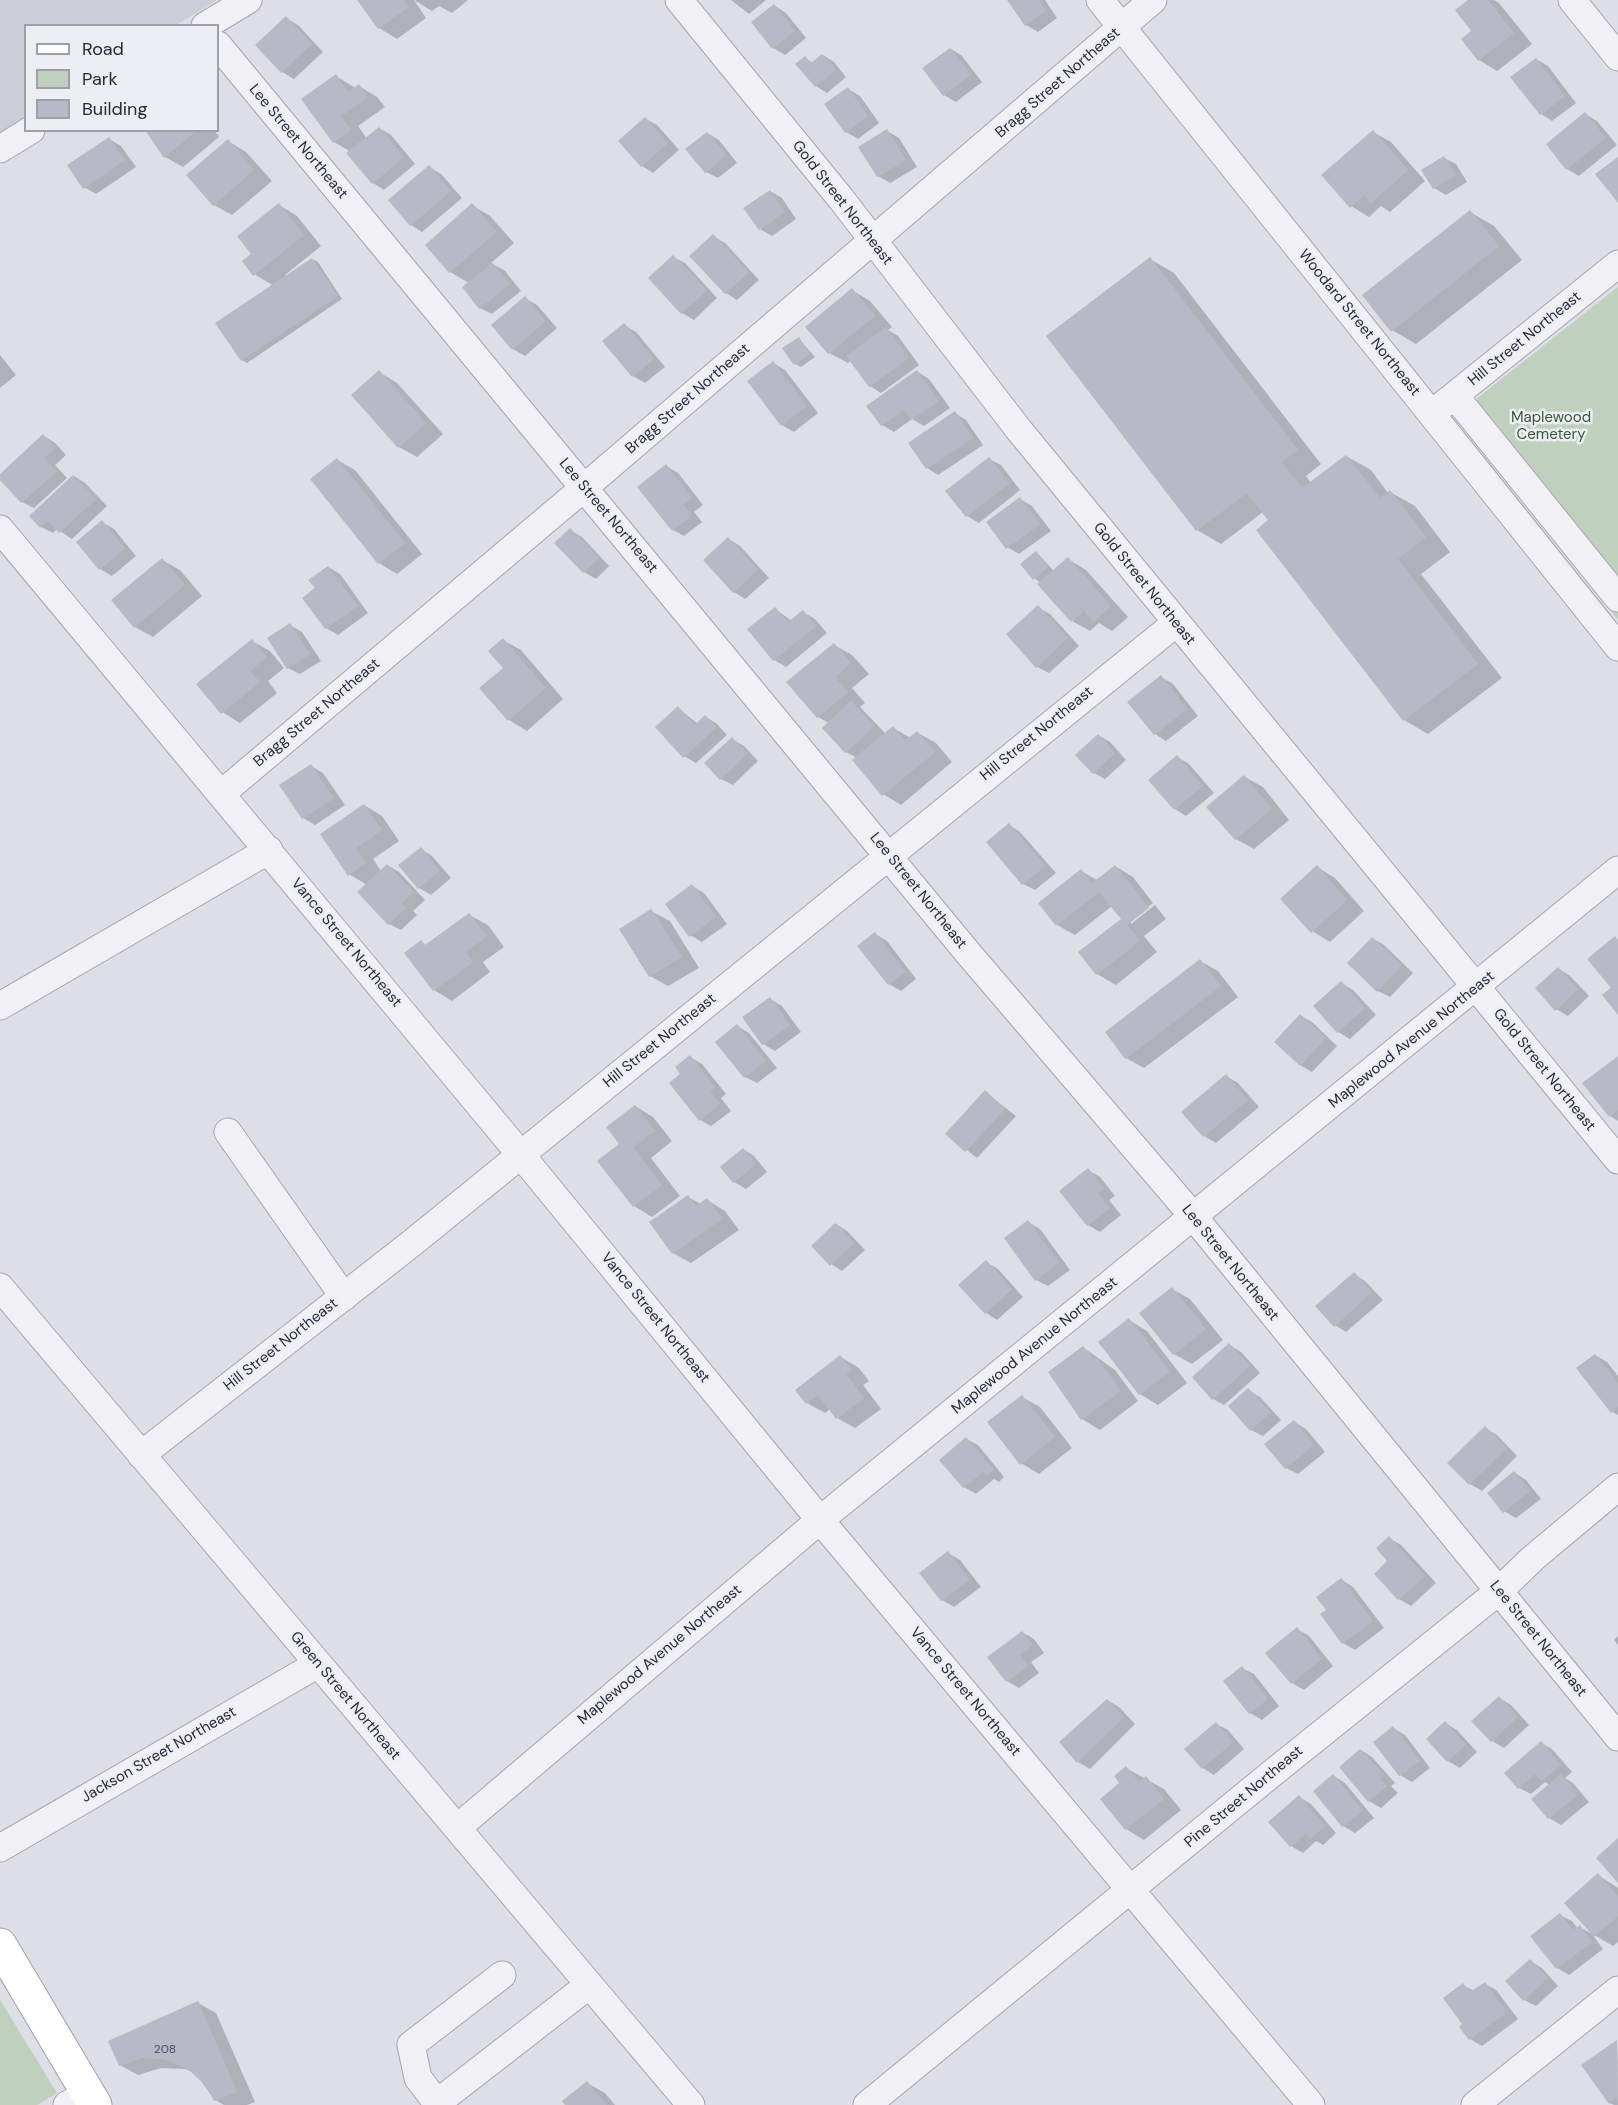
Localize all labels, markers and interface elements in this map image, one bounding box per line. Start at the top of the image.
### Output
legend [24,24,219,132]
street label: Bragg Street Northeast [992,24,1124,142]
text: Road [82,37,124,61]
text: Park [82,67,118,91]
street label: Lee Street Northeast [245,81,351,203]
text: Building [82,97,147,121]
street label: Gold Street Northeast [788,137,896,269]
street label: Woodard Street Northeast [1294,246,1424,400]
street label: Hill Street Northeast [1465,288,1585,390]
street label: Bragg Street Northeast [622,340,754,458]
park label: Maplewood Cemetery [1511,409,1591,444]
street label: Lee Street Northeast [555,455,661,577]
street label: Gold Street Northeast [1089,519,1199,649]
street label: Bragg Street Northeast [250,655,384,771]
street label: Hill Street Northeast [977,683,1097,785]
street label: Lee Street Northeast [866,829,970,953]
street label: Vance Street Northeast [287,875,405,1011]
street label: Maplewood Avenue Northeast [1325,968,1499,1112]
street label: Hill Street Northeast [600,990,720,1092]
street label: Gold Street Northeast [1489,1005,1599,1135]
street label: Lee Street Northeast [1178,1201,1282,1325]
street label: Vance Street Northeast [597,1249,713,1387]
street label: Maplewood Avenue Northeast [948,1274,1122,1418]
street label: Hill Street Northeast [220,1295,342,1395]
street label: Lee Street Northeast [1486,1577,1590,1701]
street label: Maplewood Avenue Northeast [575,1581,745,1729]
street label: Vance Street Northeast [906,1624,1024,1760]
street label: Green Street Northeast [286,1628,404,1764]
street label: Jackson Street Northeast [78,1703,240,1807]
street label: Pine Street Northeast [1181,1742,1307,1852]
house number: 208 [154,2043,176,2057]

